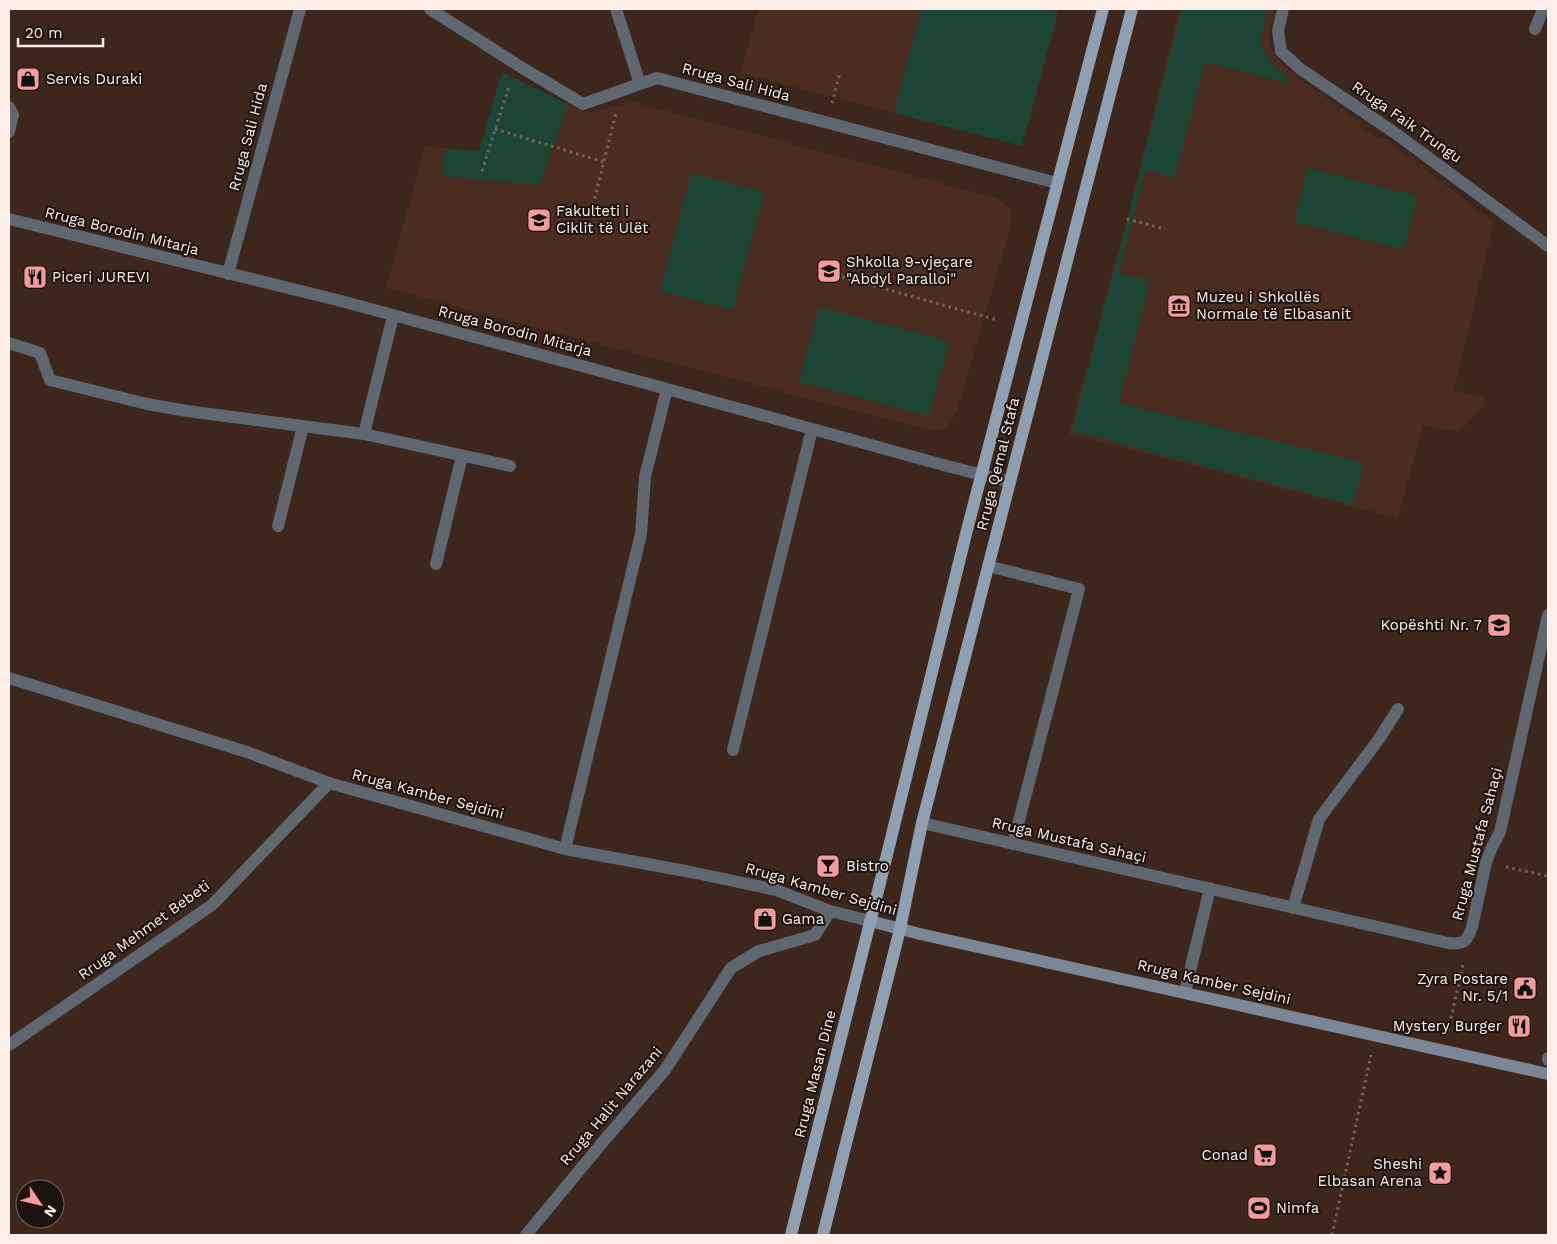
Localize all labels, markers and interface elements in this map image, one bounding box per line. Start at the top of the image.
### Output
scale bar [18,15,102,47]
text: 20 m [25,24,63,42]
street label: Rruga Sali Hida [680,59,792,105]
shop icon: Servis Duraki [15,66,41,92]
place label: Servis Duraki [46,70,142,88]
street label: Rruga Faik Trungu [1349,77,1465,167]
street label: Rruga Sali Hida [225,81,271,193]
place label: Fakulteti i Ciklit të Ulët [556,202,649,237]
street label: Rruga Borodin Mitarja [43,203,201,259]
school or university icon: Fakulteti i Ciklit të Ulët [526,207,552,233]
place label: Shkolla 9-vjeçare "Abdyl Paralloi" [846,253,973,288]
school or university icon: Shkolla 9-vjeçare "Abdyl Paralloi" [816,258,842,284]
restaurant icon: Piceri JUREVI [22,264,48,290]
place label: Piceri JUREVI [52,268,150,286]
place label: Muzeu i Shkollës Normale të Elbasanit [1196,288,1352,323]
museum icon: Muzeu i Shkollës Normale të Elbasanit [1166,293,1192,319]
street label: Rruga Borodin Mitarja [436,302,594,360]
street label: Rruga Qemal Stafa [973,395,1023,532]
school or university icon: Kopështi Nr. 7 [1486,612,1512,638]
place label: Kopështi Nr. 7 [1380,616,1482,634]
street label: Rruga Kamber Sejdini [350,765,506,823]
street label: Rruga Mustafa Sahaçi [1448,765,1506,923]
street label: Rruga Mustafa Sahaçi [990,813,1148,867]
bar icon: Bistro [815,853,841,879]
place label: Bistro [846,857,889,875]
street label: Rruga Kamber Sejdini [743,859,899,919]
street label: Rruga Mehmet Bebeti [75,876,213,984]
shop icon: Gama [752,906,778,932]
place label: Gama [782,910,825,928]
street label: Rruga Kamber Sejdini [1136,956,1292,1008]
place label: Zyra Postare Nr. 5/1 [1417,970,1508,1005]
public building icon: Zyra Postare Nr. 5/1 [1512,975,1538,1001]
street label: Rruga Masan Dine [790,1008,840,1140]
restaurant icon: Mystery Burger [1506,1013,1532,1039]
place label: Mystery Burger [1393,1017,1502,1035]
street label: Rruga Halit Narazani [556,1043,666,1169]
supermarket icon: Conad [1252,1142,1278,1168]
place label: Conad [1202,1146,1248,1164]
place label: Sheshi Elbasan Arena [1318,1155,1423,1190]
place icon: Sheshi Elbasan Arena [1427,1160,1453,1186]
north arrow [15,1179,65,1229]
sports icon: Nimfa [1246,1195,1272,1221]
place label: Nimfa [1276,1199,1320,1217]
text: N [41,1203,60,1220]

